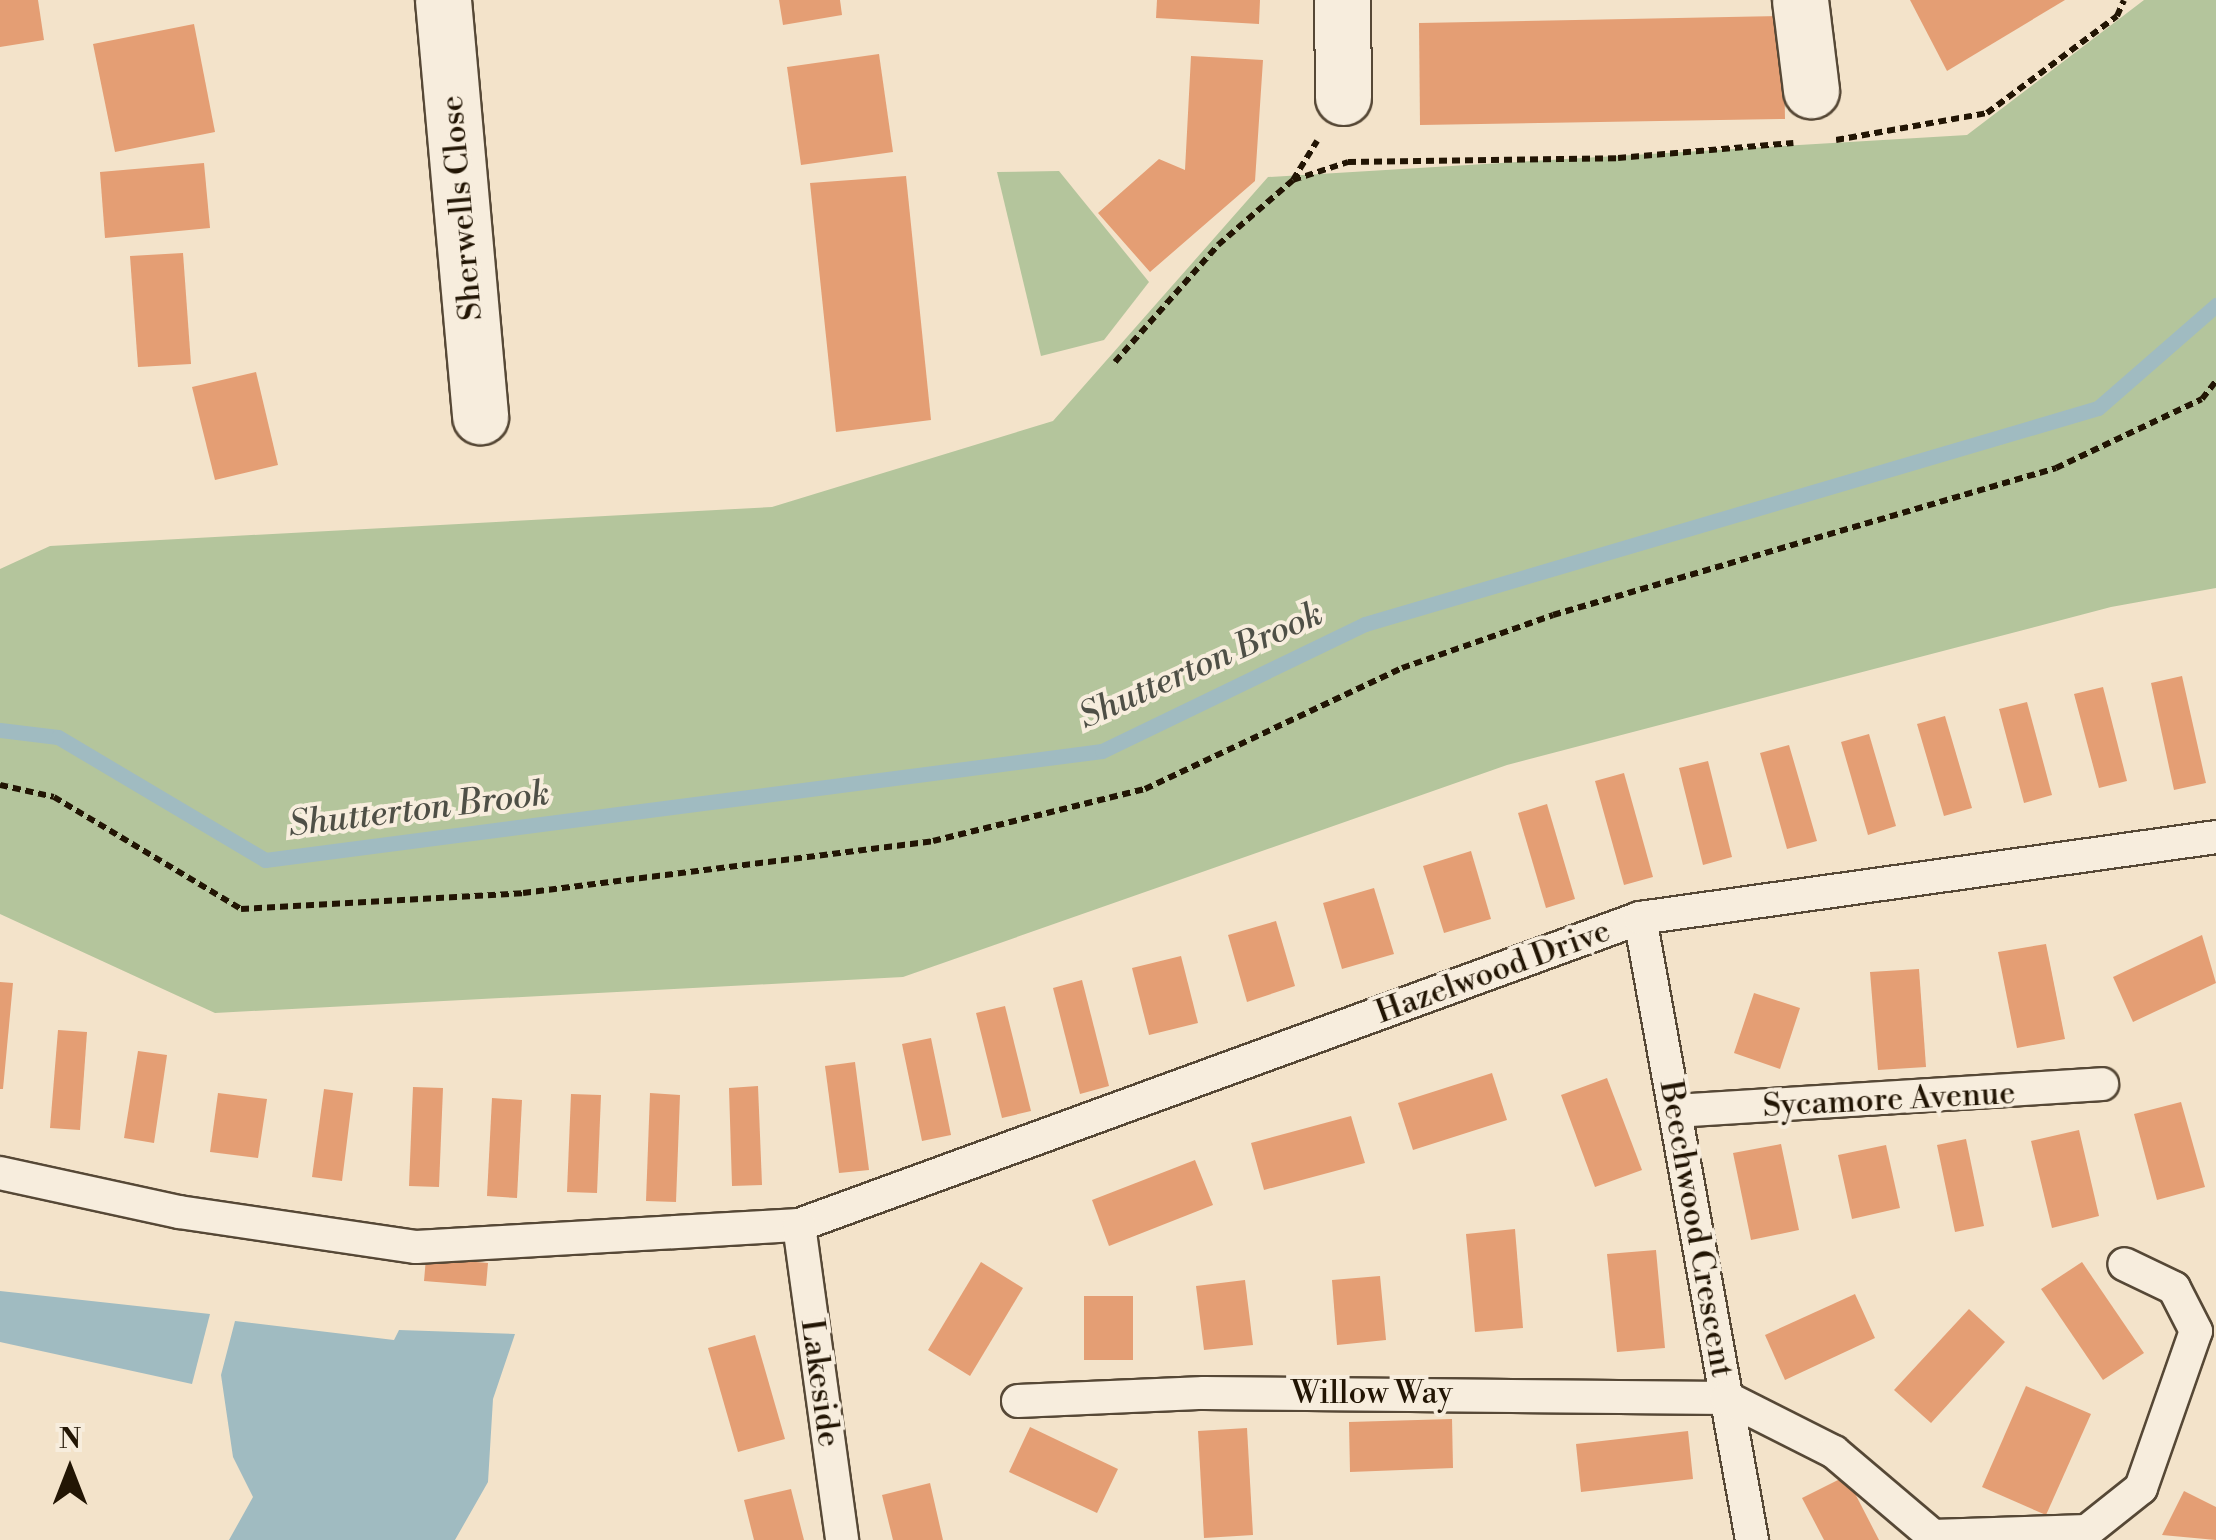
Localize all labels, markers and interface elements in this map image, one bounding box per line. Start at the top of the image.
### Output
street label: Sherwells Close [433,94,491,322]
water label: Shutterton Brook [1072,593,1330,739]
water label: Shutterton Brook [286,773,552,847]
street label: Hazelwood Drive [1371,912,1615,1032]
street label: Sycamore Avenue [1762,1074,2016,1126]
street label: Beechwood Crescent [1651,1078,1741,1380]
street label: Lakeside [792,1317,848,1449]
street label: Willow Way [1291,1374,1453,1412]
north arrow [20,1420,120,1520]
text: N [59,1422,81,1457]

